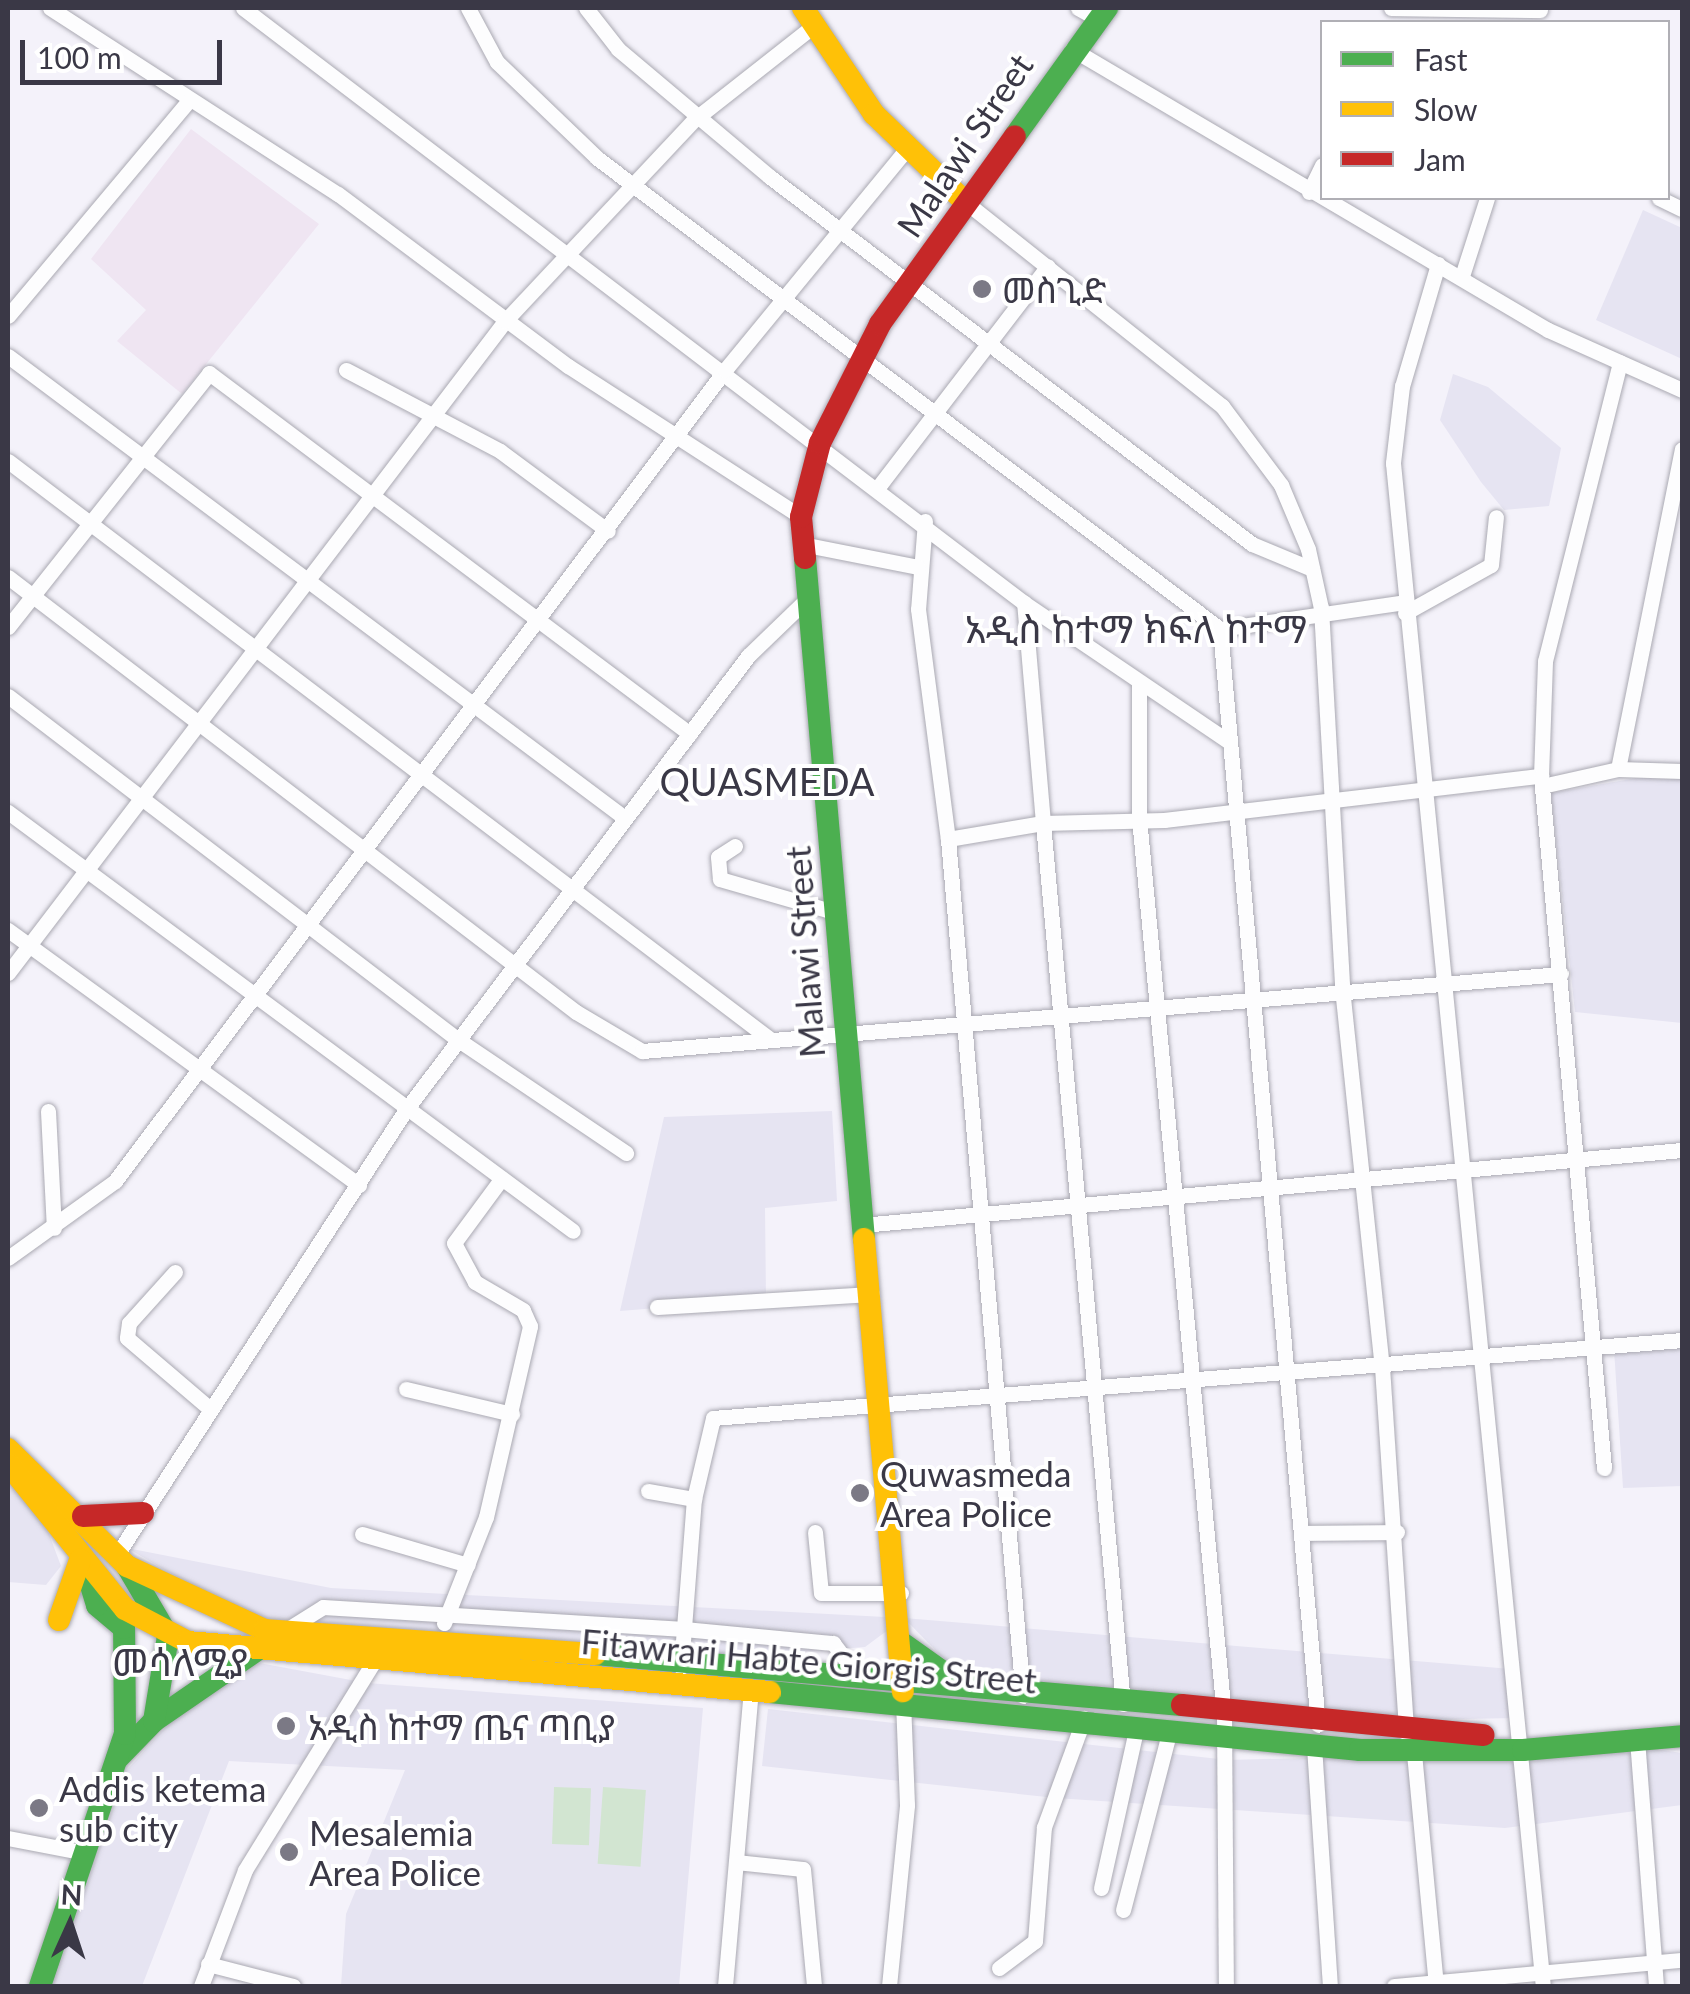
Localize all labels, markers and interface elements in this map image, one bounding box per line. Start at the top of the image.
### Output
scale bar [25,20,228,82]
legend [1320,20,1670,200]
text: 100 m [37,39,122,75]
text: Fast [1414,41,1468,77]
street label: Malawi Street [887,45,1041,245]
text: Slow [1414,91,1477,127]
text: Jam [1414,141,1466,177]
place label: መስጊድ [1002,268,1106,310]
marker: መስጊድ [971,278,993,300]
district label: አዲስ ከተማ ክፍለ ከተማ [965,606,1307,652]
district label: QUASMEDA [649,759,885,805]
street label: Malawi Street [776,845,832,1059]
place label: Quwasmeda Area Police [880,1452,1071,1534]
marker: Quwasmeda Area Police [849,1482,871,1504]
street label: Fitawrari Habte Giorgis Street [579,1619,1039,1701]
district label: መሳለሚያ [112,1639,248,1685]
place label: አዲስ ከተማ ጤና ጣቢያ [308,1705,615,1747]
marker: አዲስ ከተማ ጤና ጣቢያ [273,1713,299,1739]
place label: Addis ketema sub city [59,1767,266,1849]
marker: Addis ketema sub city [28,1797,50,1819]
place label: Mesalemia Area Police [309,1811,481,1893]
marker: Mesalemia Area Police [278,1841,300,1863]
north arrow [20,1874,120,1974]
text: N [60,1876,83,1912]

